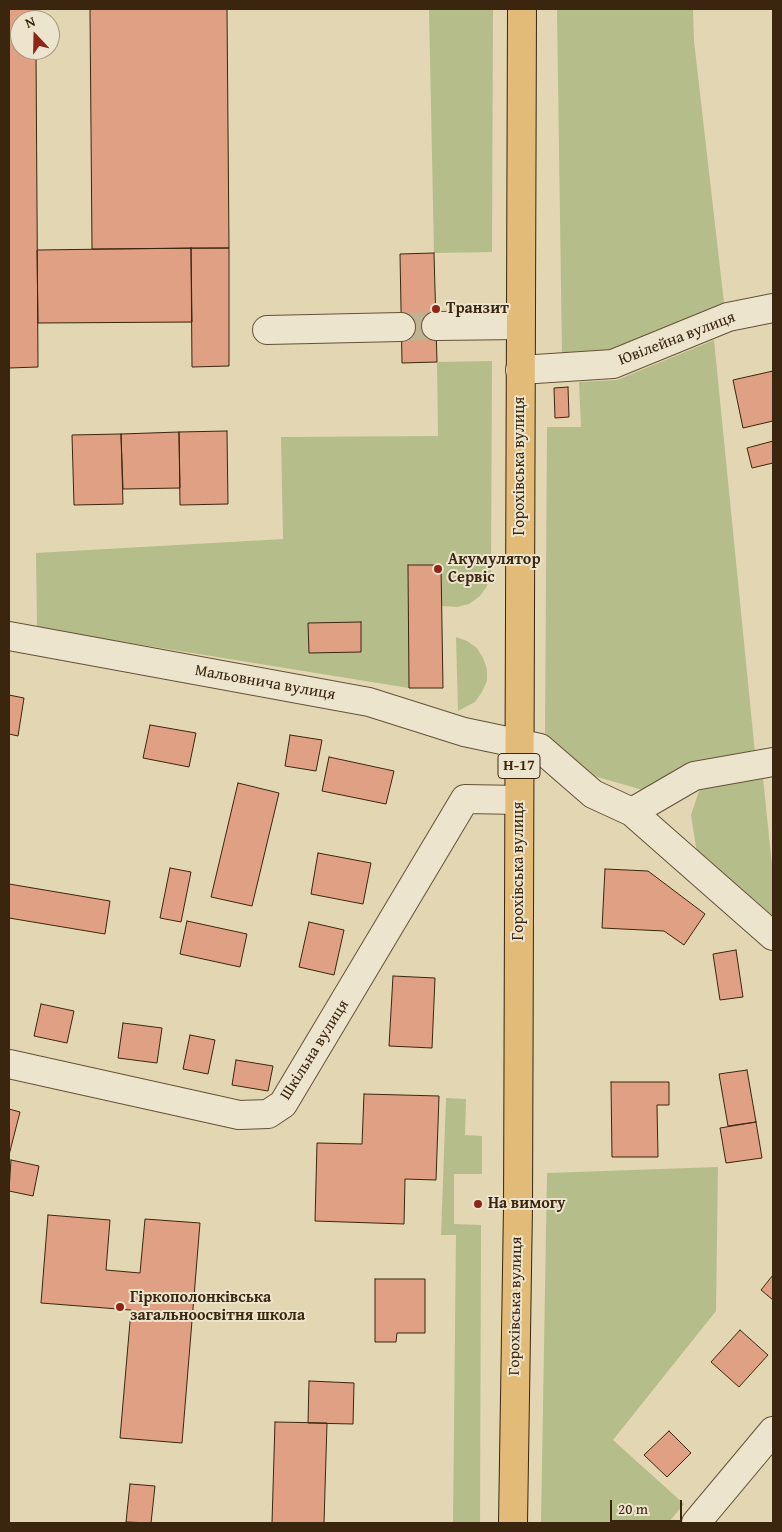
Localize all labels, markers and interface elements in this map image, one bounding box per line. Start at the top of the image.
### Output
north arrow [10,10,60,60]
text: N [22,11,38,33]
place label: Транзит [446,299,509,319]
marker: Транзит [430,303,442,315]
street label: Ювілейна вулиця [616,308,738,370]
street label: Горохівська вулиця [510,397,530,535]
place label: Акумулятор Сервіс [448,550,540,588]
marker: Акумулятор Сервіс [432,563,444,575]
street label: Мальовнича вулиця [193,661,337,705]
road number: Н-17 [498,754,540,778]
street label: Горохівська вулиця [509,802,529,940]
street label: Шкільна вулиця [277,996,353,1104]
place label: На вимогу [488,1194,565,1214]
marker: На вимогу [472,1198,484,1210]
street label: Горохівська вулиця [505,1236,527,1376]
place label: Гіркополонківська загальноосвітня школа [130,1288,305,1326]
marker: Гіркополонківська загальноосвітня школа [114,1301,126,1313]
scale bar [612,1490,684,1522]
text: 20 m [618,1498,648,1519]

